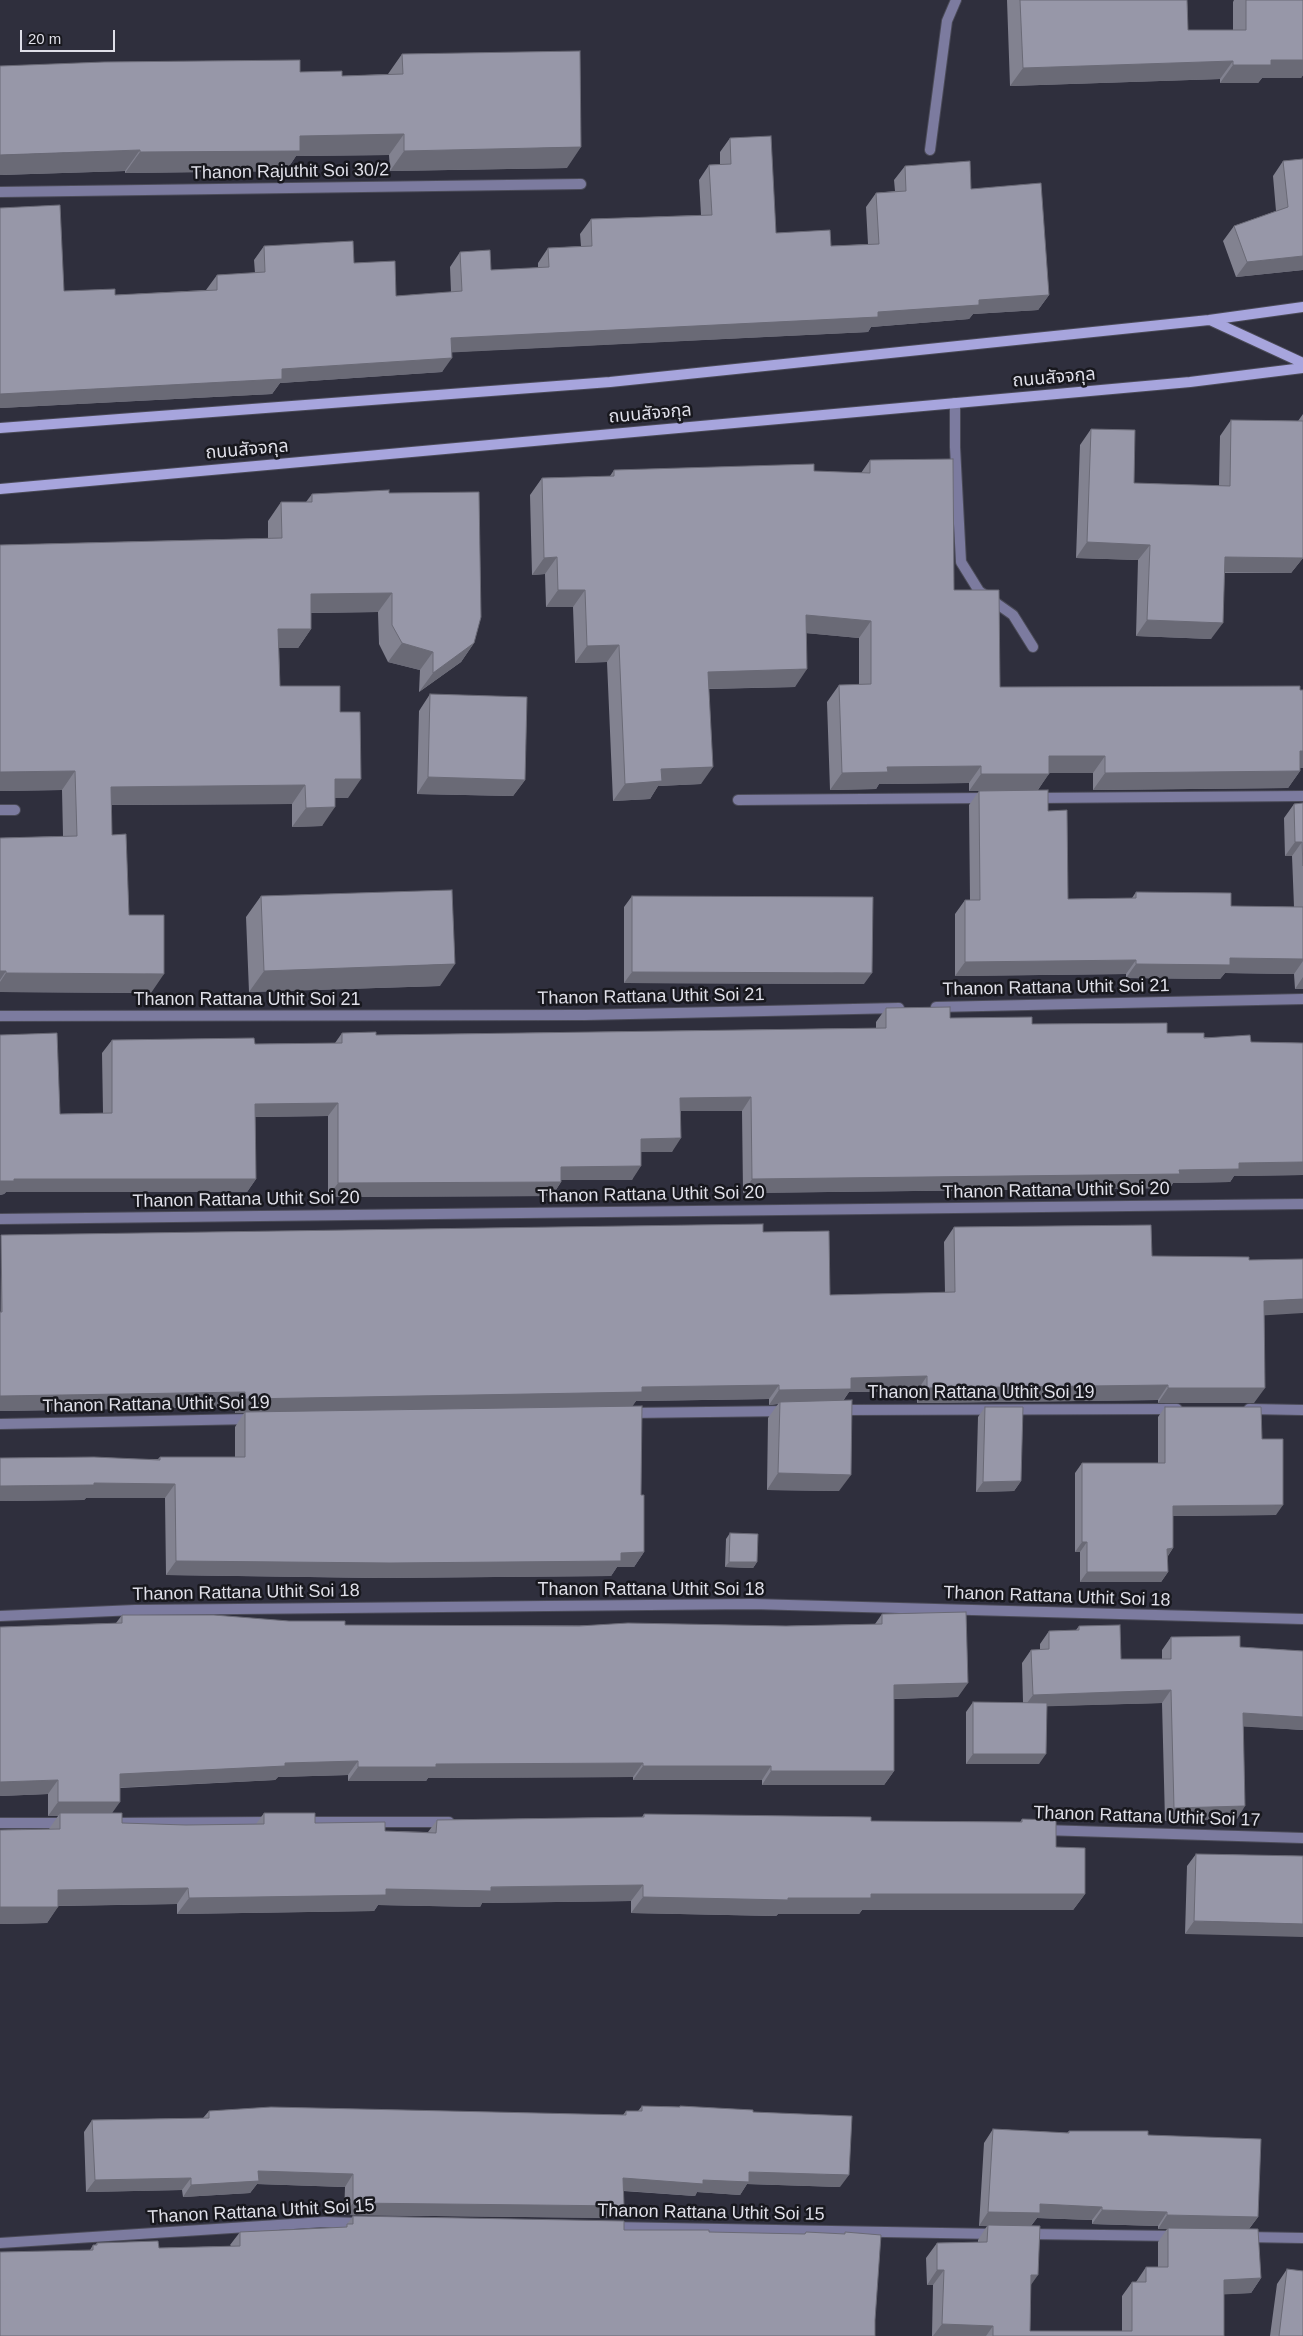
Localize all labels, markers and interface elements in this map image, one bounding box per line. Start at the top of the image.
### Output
scale bar [22,20,118,52]
text: 20 m [28,30,61,47]
street label: Thanon Rajuthit Soi 30/2 [191,159,389,185]
street label: ถนนสัจจกุล [1012,364,1096,392]
street label: ถนนสัจจกุล [608,400,692,428]
street label: ถนนสัจจกุล [205,436,289,464]
street label: Thanon Rattana Uthit Soi 21 [942,975,1170,1001]
street label: Thanon Rattana Uthit Soi 21 [537,984,765,1010]
street label: Thanon Rattana Uthit Soi 21 [133,989,361,1011]
street label: Thanon Rattana Uthit Soi 20 [942,1178,1170,1204]
street label: Thanon Rattana Uthit Soi 20 [537,1182,765,1208]
street label: Thanon Rattana Uthit Soi 20 [132,1187,360,1213]
street label: Thanon Rattana Uthit Soi 19 [867,1382,1095,1404]
street label: Thanon Rattana Uthit Soi 19 [42,1392,270,1418]
street label: Thanon Rattana Uthit Soi 18 [537,1579,765,1601]
street label: Thanon Rattana Uthit Soi 18 [132,1580,360,1606]
street label: Thanon Rattana Uthit Soi 18 [943,1582,1171,1612]
street label: Thanon Rattana Uthit Soi 17 [1033,1802,1261,1832]
street label: Thanon Rattana Uthit Soi 15 [147,2195,375,2229]
street label: Thanon Rattana Uthit Soi 15 [597,2200,825,2226]

